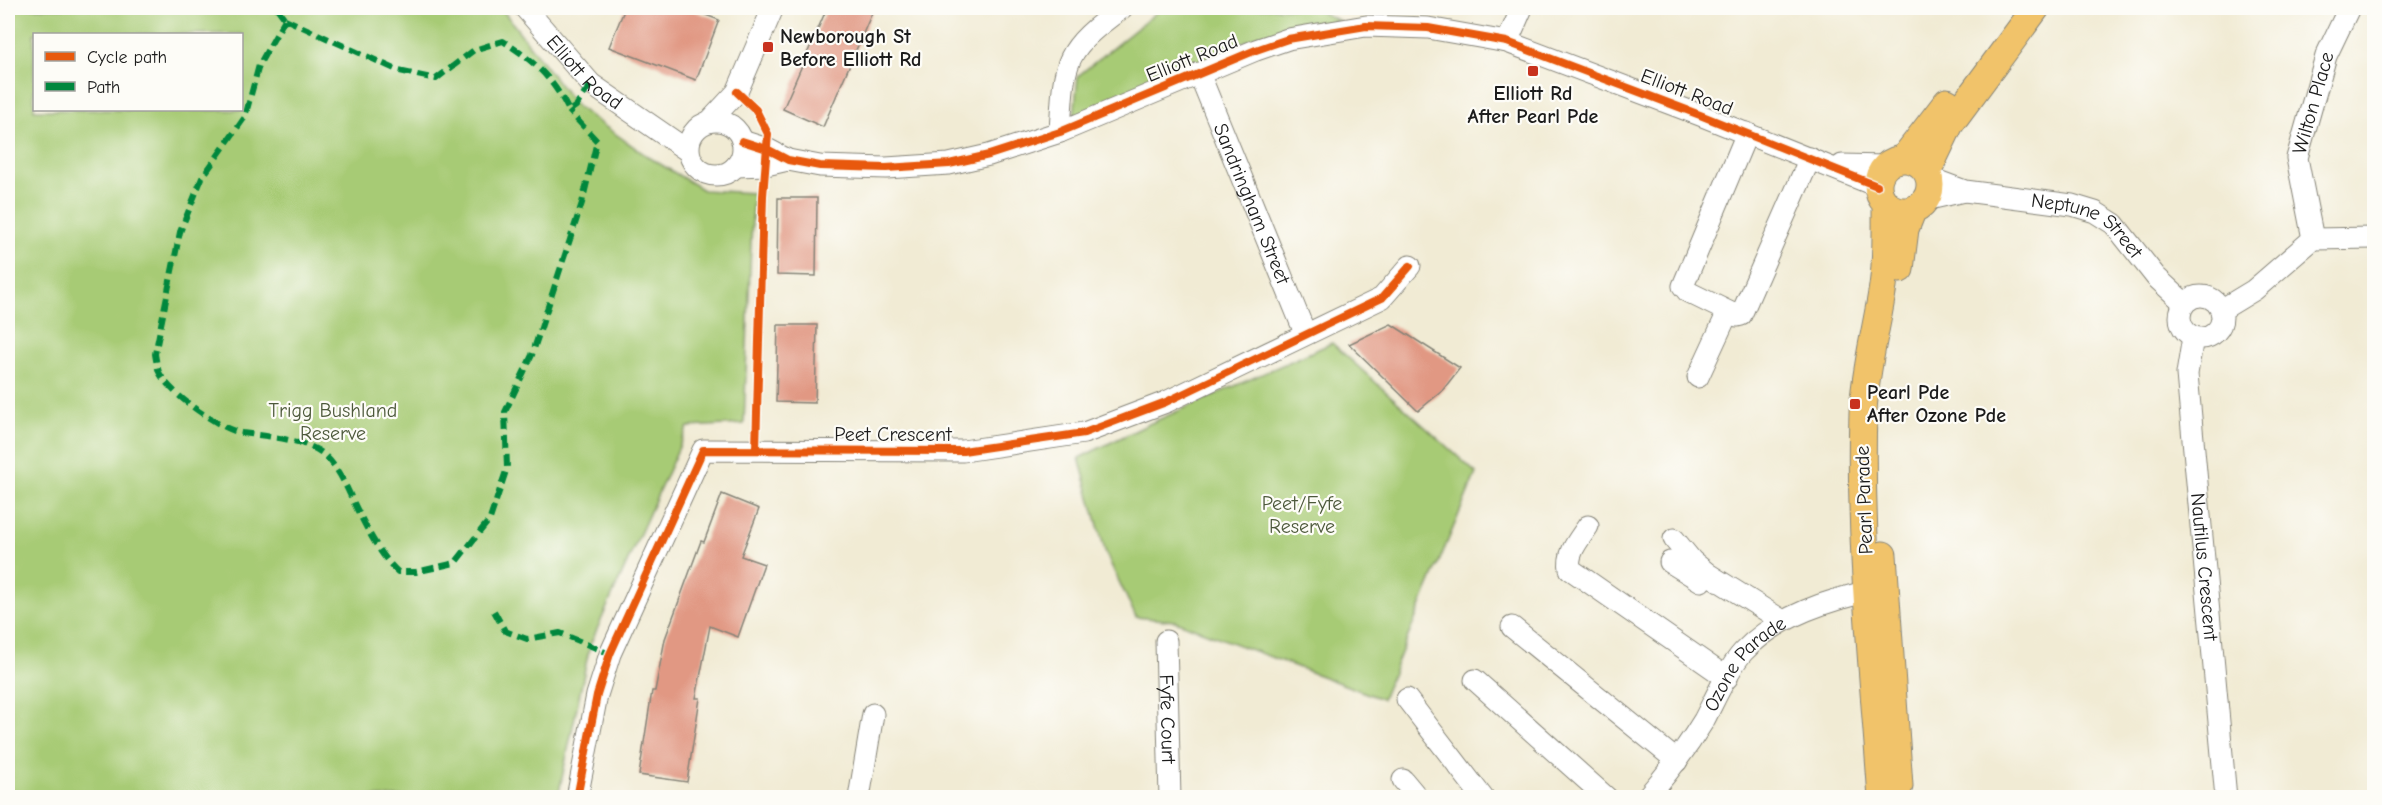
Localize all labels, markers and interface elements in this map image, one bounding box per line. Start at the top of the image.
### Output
place label: Newborough St Before Elliott Rd [780,25,922,71]
street label: Elliott Road [1143,29,1241,87]
street label: Elliott Road [542,30,627,114]
legend [33,33,243,111]
marker: Newborough St Before Elliott Rd [761,40,775,54]
text: Cycle path [87,47,167,68]
street label: Wilton Place [2287,49,2338,157]
marker: Elliott Rd After Pearl Pde [1526,64,1540,78]
street label: Elliott Road [1638,64,1736,120]
text: Path [87,77,120,98]
place label: Elliott Rd After Pearl Pde [1468,82,1599,128]
street label: Sandringham Street [1209,120,1296,289]
street label: Neptune Street [2030,188,2149,263]
place label: Pearl Pde After Ozone Pde [1867,381,2006,427]
marker: Pearl Pde After Ozone Pde [1848,397,1862,411]
park label: Trigg Bushland Reserve [269,399,397,445]
street label: Peet Crescent [834,423,953,446]
street label: Pearl Parade [1851,445,1877,555]
park label: Peet/Fyfe Reserve [1262,492,1342,538]
street label: Nautilus Crescent [2186,492,2223,643]
street label: Ozone Parade [1699,611,1790,715]
street label: Fyfe Court [1155,674,1181,765]

